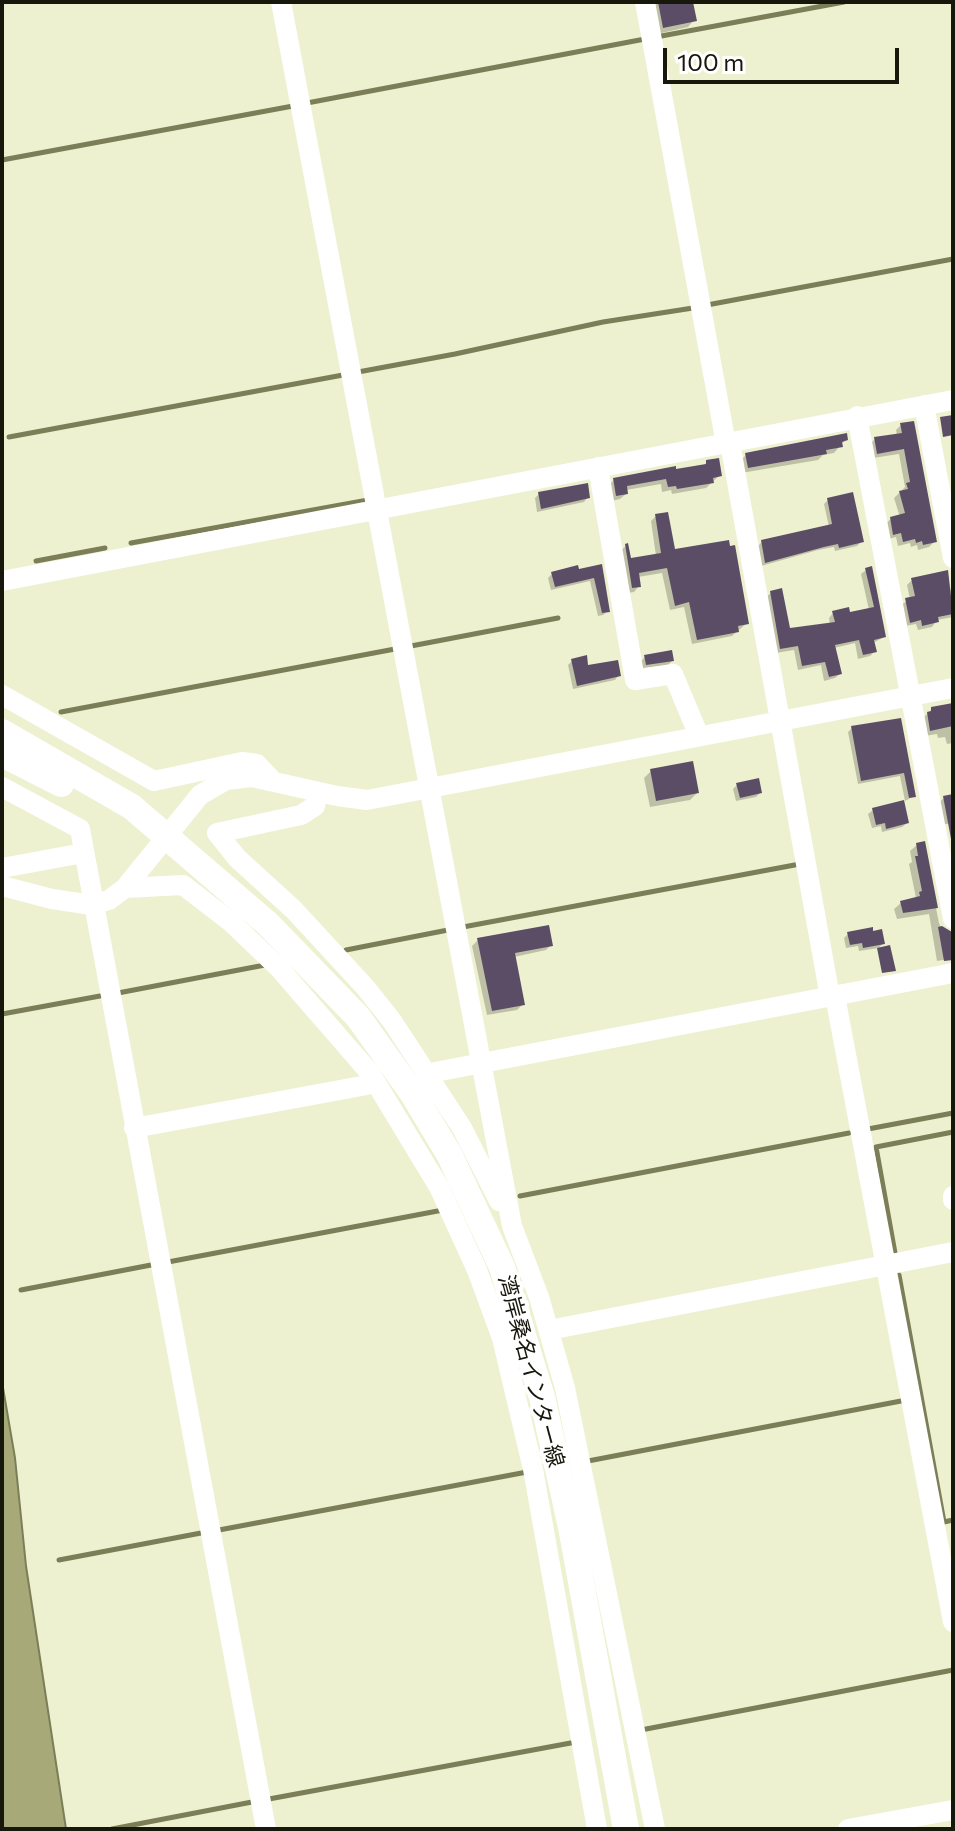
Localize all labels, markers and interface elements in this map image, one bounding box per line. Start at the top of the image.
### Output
scale bar [667,32,903,82]
text: 100 m [677,47,744,76]
street label: 湾岸桑名インター線 [493,1272,569,1470]

